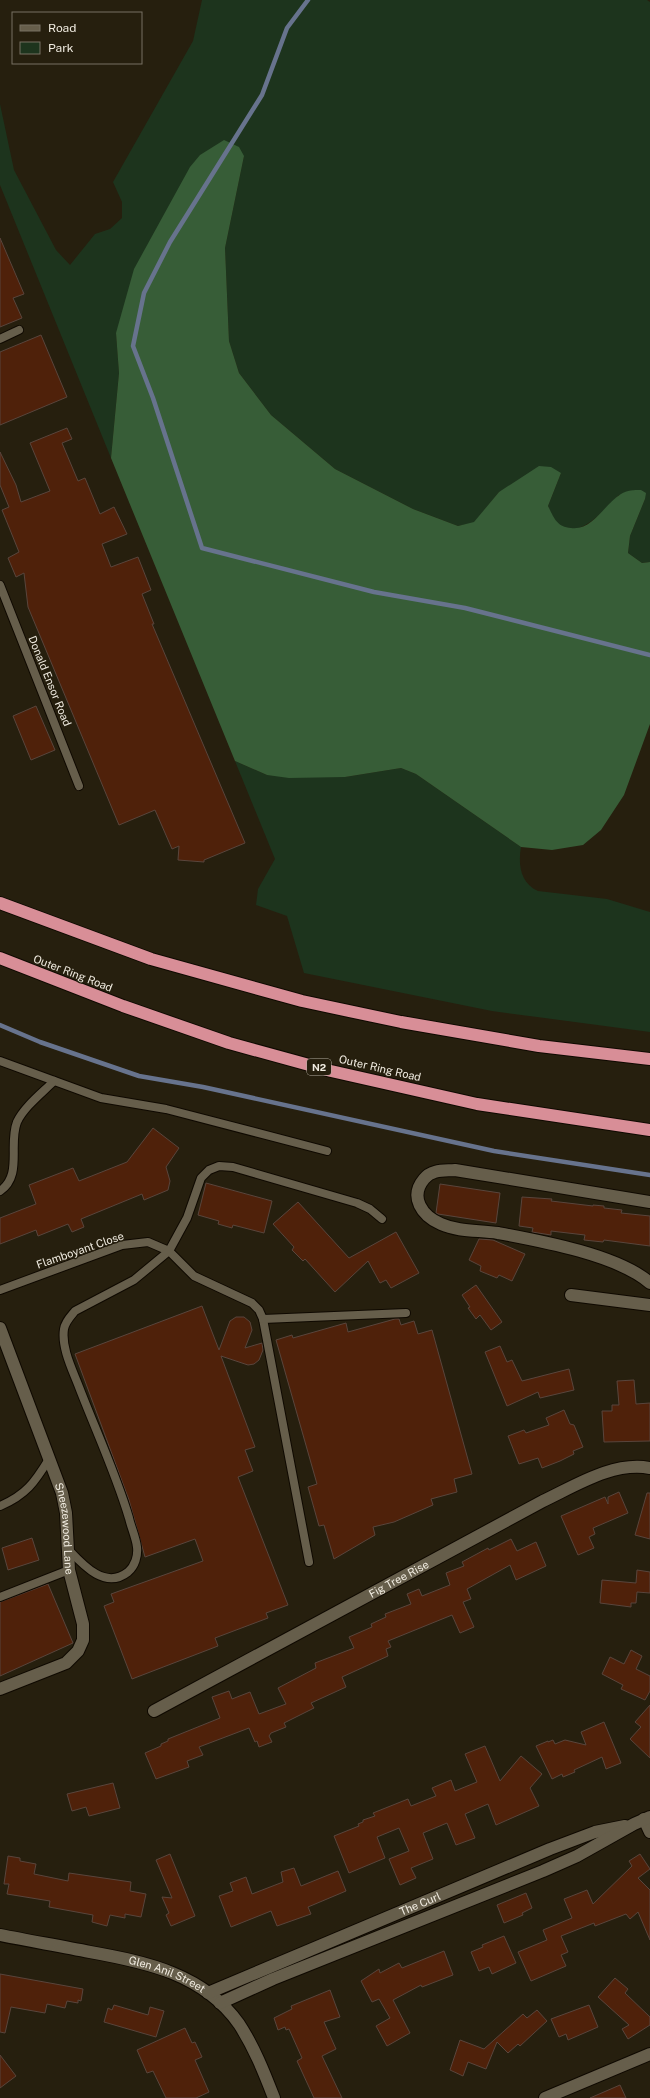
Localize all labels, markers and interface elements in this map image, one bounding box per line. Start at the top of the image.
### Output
legend [12,12,142,64]
text: Road [48,21,76,35]
text: Park [48,41,74,55]
street label: Donald Ensor Road [26,634,74,728]
street label: Outer Ring Road [32,952,114,994]
street label: Outer Ring Road [338,1053,422,1083]
road number: N2 [307,1059,331,1075]
street label: Flamboyant Close [35,1229,125,1271]
street label: Sneezewood Lane [53,1481,76,1576]
street label: Fig Tree Rise [367,1558,431,1600]
street label: The Curl [398,1890,442,1918]
street label: Glen Anil Street [127,1954,208,1995]

